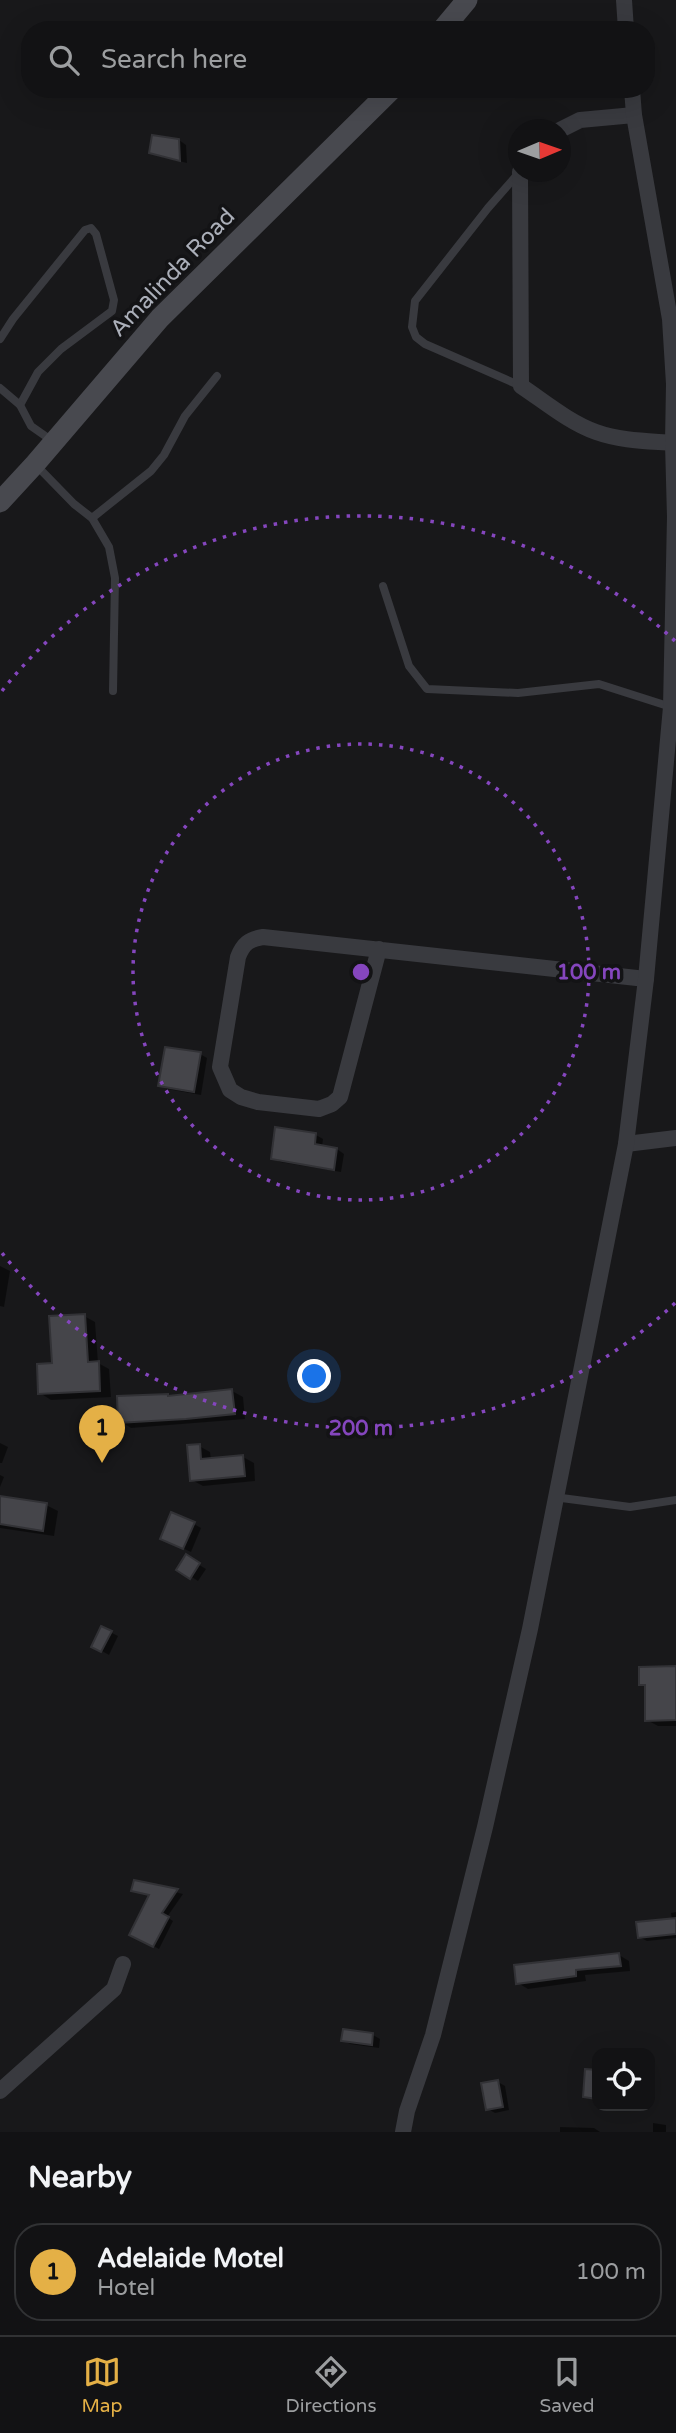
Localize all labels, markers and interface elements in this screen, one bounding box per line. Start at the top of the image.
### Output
search box [21,21,655,98]
icon: search [45,41,83,79]
text: Search here [101,44,247,75]
north arrow [508,119,571,182]
street label: Amalinda Road [104,203,241,343]
centre of rings [349,960,373,984]
text: 100 m [557,960,621,985]
your location [297,1359,331,1393]
pin: 1 [79,1405,125,1463]
text: 200 m [329,1416,393,1441]
map controls [592,2048,655,2111]
button: locate [592,2048,655,2111]
text: Nearby [28,2159,132,2196]
text: Adelaide Motel [97,2243,284,2274]
text: 1 [46,2258,60,2286]
text: 100 m [576,2258,646,2286]
text: Hotel [97,2274,155,2302]
tab: Map [82,2353,123,2417]
tab: Directions [286,2353,377,2417]
tab: Saved [540,2353,594,2417]

